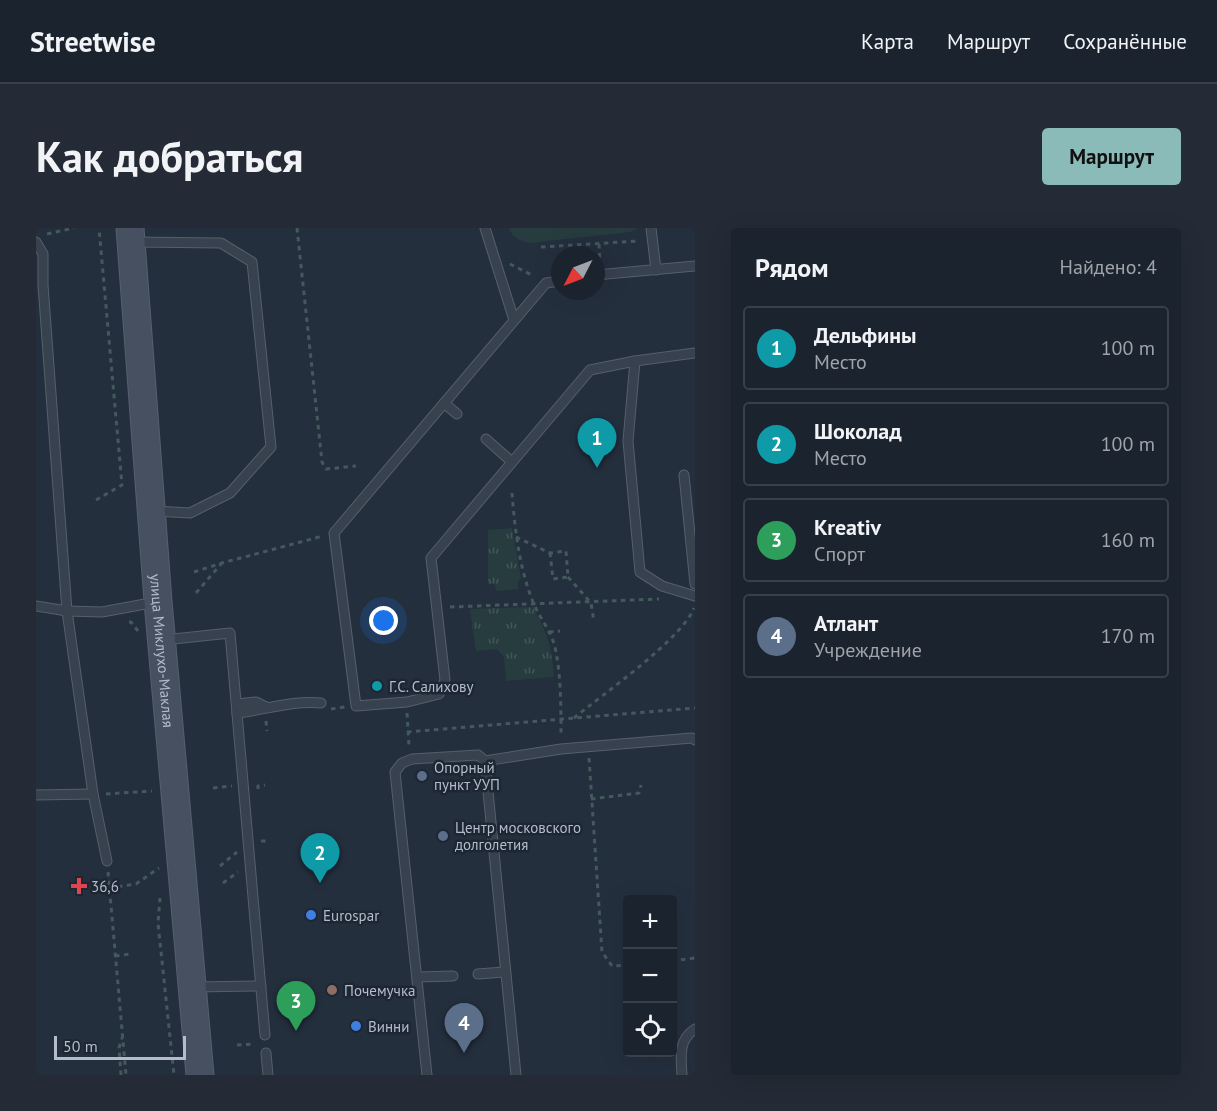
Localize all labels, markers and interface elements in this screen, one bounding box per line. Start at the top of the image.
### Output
text: Streetwise [30,23,156,60]
text: Карта [861,28,914,55]
text: Маршрут [947,28,1030,55]
text: Сохранённые [1063,28,1187,55]
button: Маршрут [1042,128,1181,185]
text: Как добраться [36,129,303,184]
north arrow [551,246,605,300]
text: Рядом [755,251,829,284]
text: Найдено: 4 [1060,254,1157,280]
text: Дельфины [814,321,916,349]
text: 1 [771,335,782,361]
text: 100 m [1101,335,1155,361]
text: Место [814,349,867,375]
text: Шоколад [814,417,902,445]
pin: 1 [578,418,616,468]
text: 2 [771,431,782,457]
text: 100 m [1101,431,1155,457]
text: Место [814,445,867,471]
text: Kreativ [814,513,881,541]
text: 3 [771,527,782,553]
text: 160 m [1101,527,1155,553]
text: Спорт [814,541,865,567]
street label: улица Миклухо-Маклая [146,573,179,728]
your location [369,606,398,635]
text: Атлант [814,609,878,637]
text: 4 [771,623,782,649]
text: 170 m [1101,623,1155,649]
text: Учреждение [814,637,922,663]
place label: Г.С. Салихову [389,677,473,696]
marker: Г.С. Салихову [370,679,384,693]
place label: Опорный пункт УУП [434,758,500,794]
marker: Опорный пункт УУП [415,769,429,783]
place label: Центр московского долголетия [455,818,581,854]
marker: Центр московского долголетия [436,829,450,843]
pin: 2 [300,834,340,883]
place label: 36,6 [91,877,119,896]
marker: 36,6 [72,879,86,893]
map controls [623,895,677,1057]
button: + [623,895,677,949]
place label: Eurospar [323,906,379,925]
marker: Eurospar [304,908,318,922]
button: − [623,949,677,1003]
place label: Почемучка [344,981,416,1000]
pin: 3 [276,982,316,1031]
marker: Почемучка [325,983,339,997]
button: locate [623,1003,677,1057]
pin: 4 [444,1004,484,1053]
place label: Винни [368,1017,409,1036]
marker: Винни [349,1019,363,1033]
scale bar [54,1033,186,1060]
text: 50 m [63,1036,98,1056]

